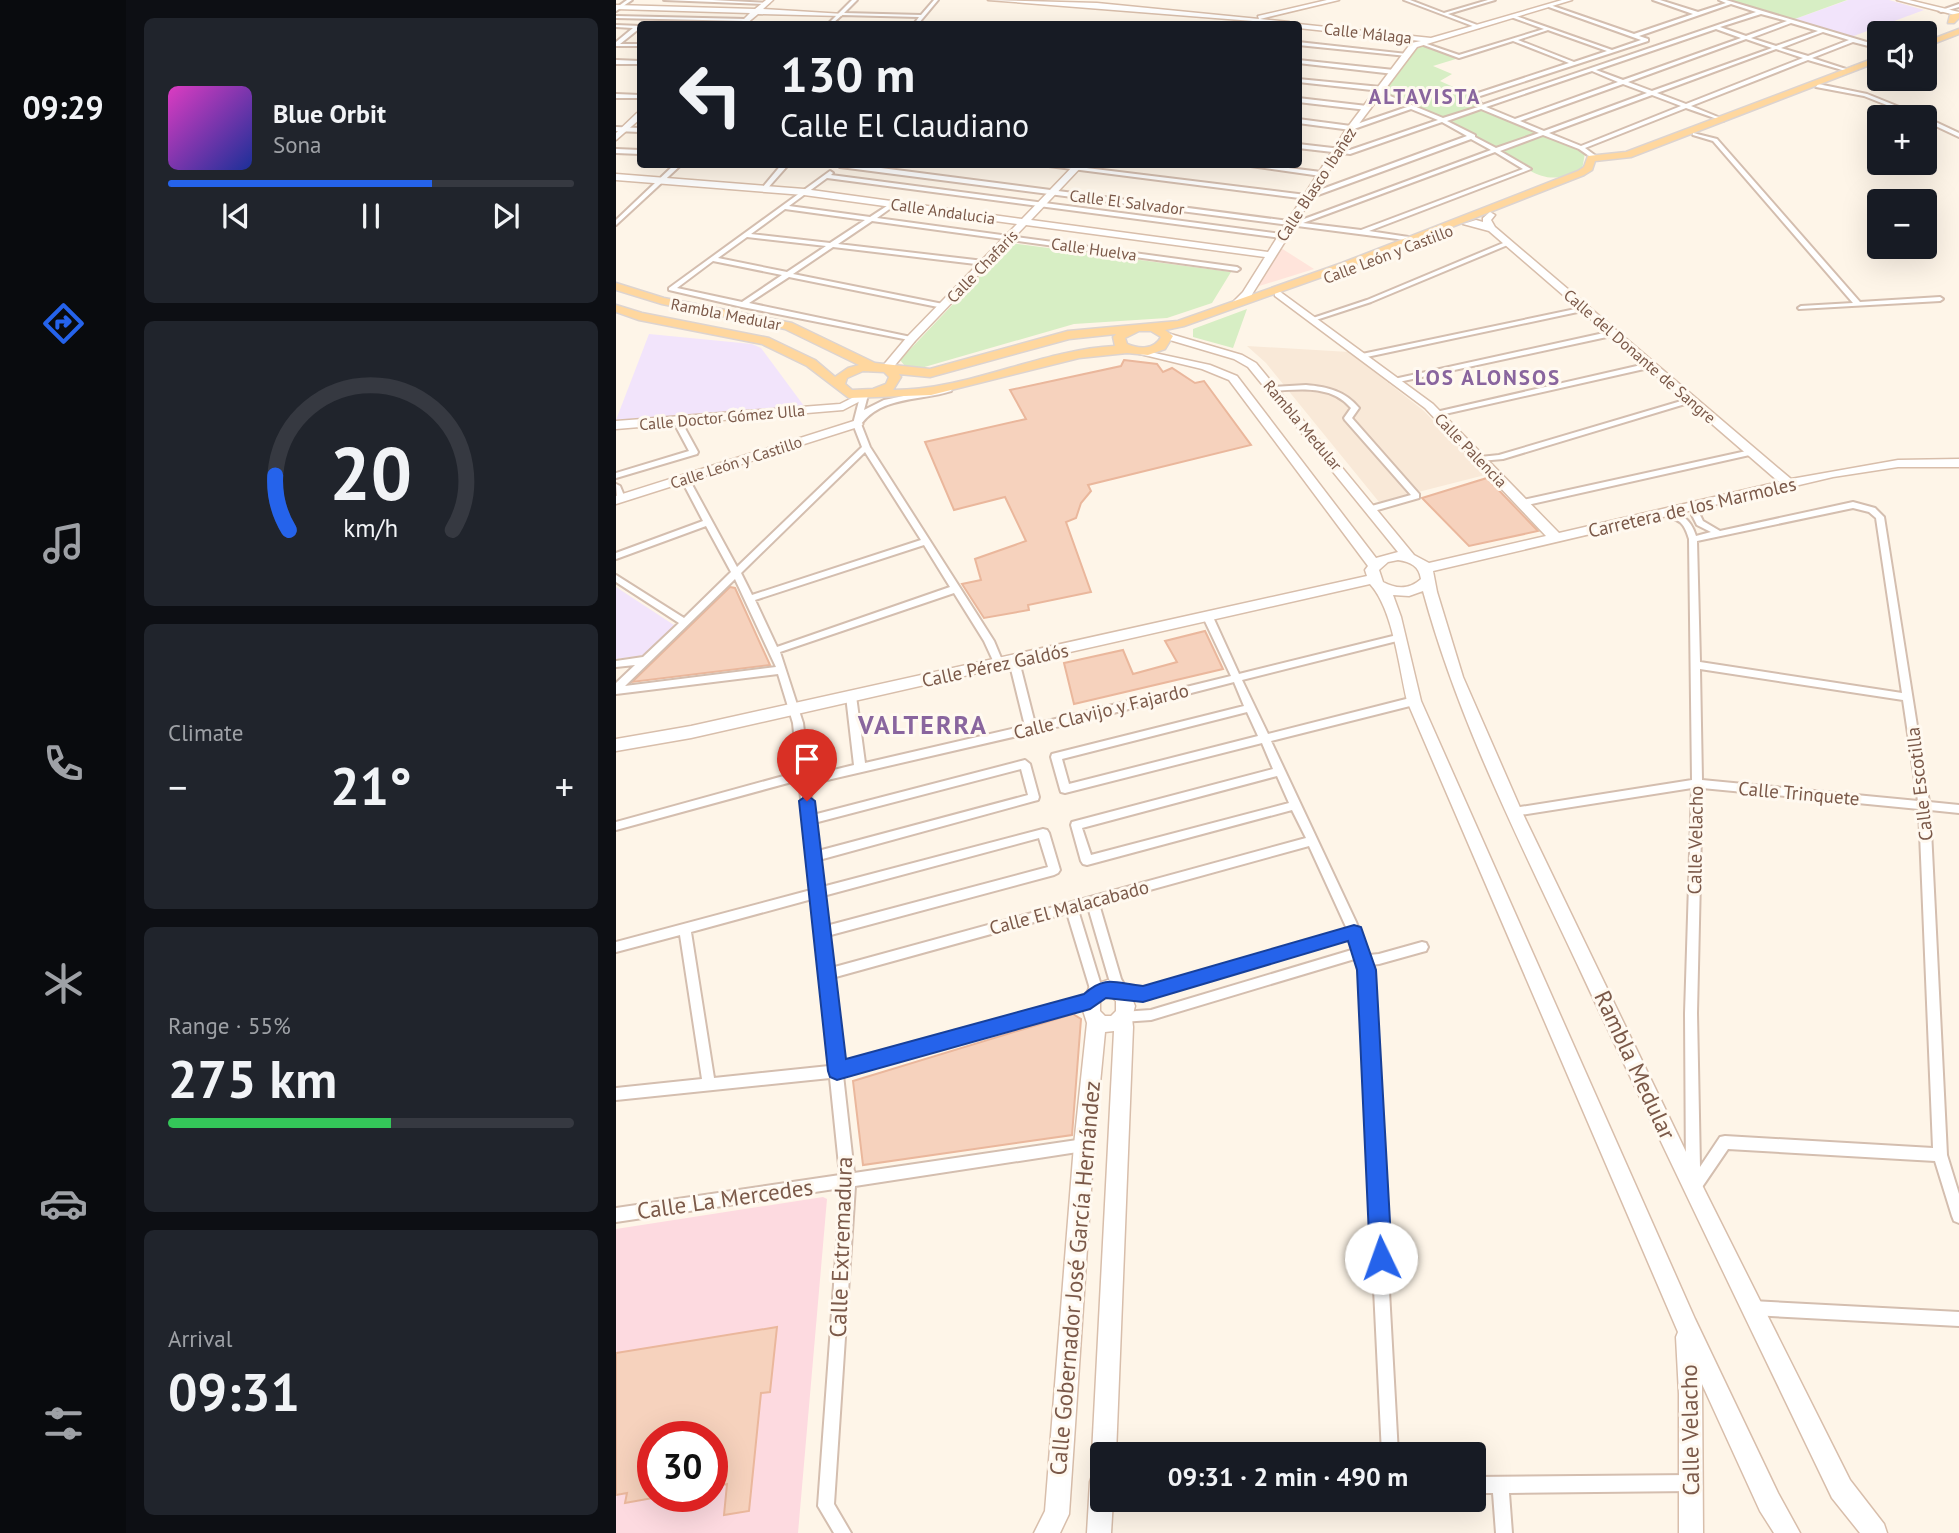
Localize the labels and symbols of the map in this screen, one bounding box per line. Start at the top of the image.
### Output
street label: Calle Málaga [1323,18,1413,48]
district label: ALTAVISTA [1368,83,1482,110]
street label: Calle Blasco Ibañez [1272,123,1360,245]
street label: Calle El Salvador [1068,185,1186,219]
street label: Calle Andalucia [889,194,997,228]
street label: Calle León y Castillo [1320,220,1456,288]
street label: Calle Chafaris [942,225,1022,307]
street label: Calle Huelva [1050,233,1138,265]
street label: Calle del Donante de Sangre [1560,285,1720,427]
street label: Rambla Medular [669,294,783,335]
district label: LOS ALONSOS [1415,364,1561,391]
street label: Rambla Medular [1259,376,1347,475]
street label: Calle Doctor Gómez Ulla [638,400,806,434]
street label: Calle Palencia [1431,409,1511,491]
street label: Calle León y Castillo [668,431,804,493]
street label: Carretera de los Marmoles [1586,471,1798,543]
street label: Calle Pérez Galdós [920,638,1070,692]
street label: Calle Clavijo y Fajardo [1011,678,1191,744]
district label: VALTERRA [857,708,988,741]
street label: Calle Escotilla [1900,726,1938,842]
pin [777,729,837,801]
street label: Calle Trinquete [1737,776,1861,810]
street label: Calle Velacho [1682,785,1708,895]
street label: Calle El Malacabado [987,874,1151,940]
street label: Rambla Medular [1588,986,1683,1144]
street label: Calle Gobernador José García Hernández [1043,1079,1106,1476]
street label: Calle Extremadura [823,1156,858,1338]
street label: Calle La Mercedes [635,1172,815,1225]
position arrow [1344,1221,1418,1295]
street label: Calle Velacho [1674,1364,1705,1496]
speed limit sign: 30 [637,1421,728,1512]

